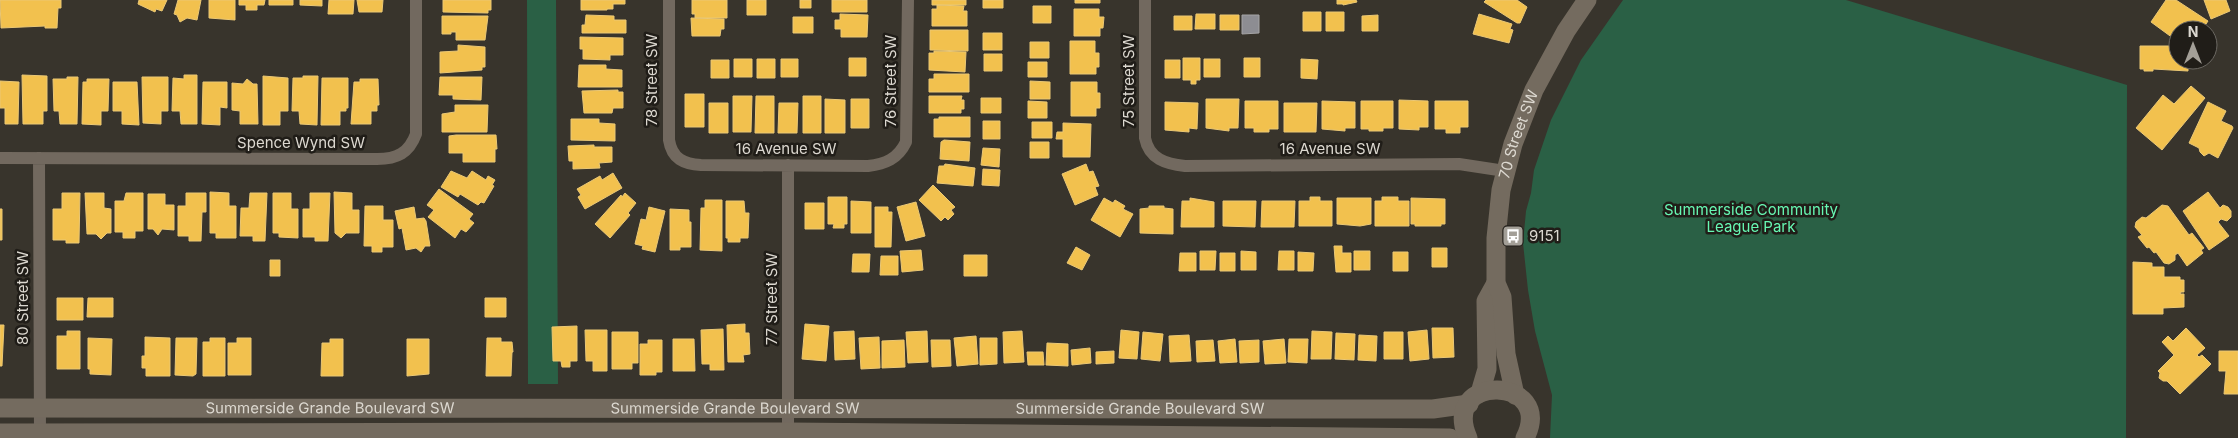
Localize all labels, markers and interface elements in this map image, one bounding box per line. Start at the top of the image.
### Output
north arrow [2168,20,2218,70]
text: N [2188,23,2198,40]
street label: 78 Street SW [642,33,661,126]
street label: 76 Street SW [881,34,900,127]
street label: 75 Street SW [1119,34,1138,127]
street label: 70 Street SW [1494,87,1542,181]
street label: Spence Wynd SW [237,133,365,152]
street label: 16 Avenue SW [736,139,837,158]
street label: 16 Avenue SW [1280,139,1381,158]
park label: Summerside Community League Park [1664,200,1839,236]
bus stop icon: 9151 [1501,224,1525,248]
place label: 9151 [1529,226,1560,245]
street label: 80 Street SW [13,251,32,345]
street label: 77 Street SW [762,253,781,345]
street label: Summerside Grande Boulevard SW [205,398,455,417]
street label: Summerside Grande Boulevard SW [610,398,860,418]
street label: Summerside Grande Boulevard SW [1015,399,1265,418]

